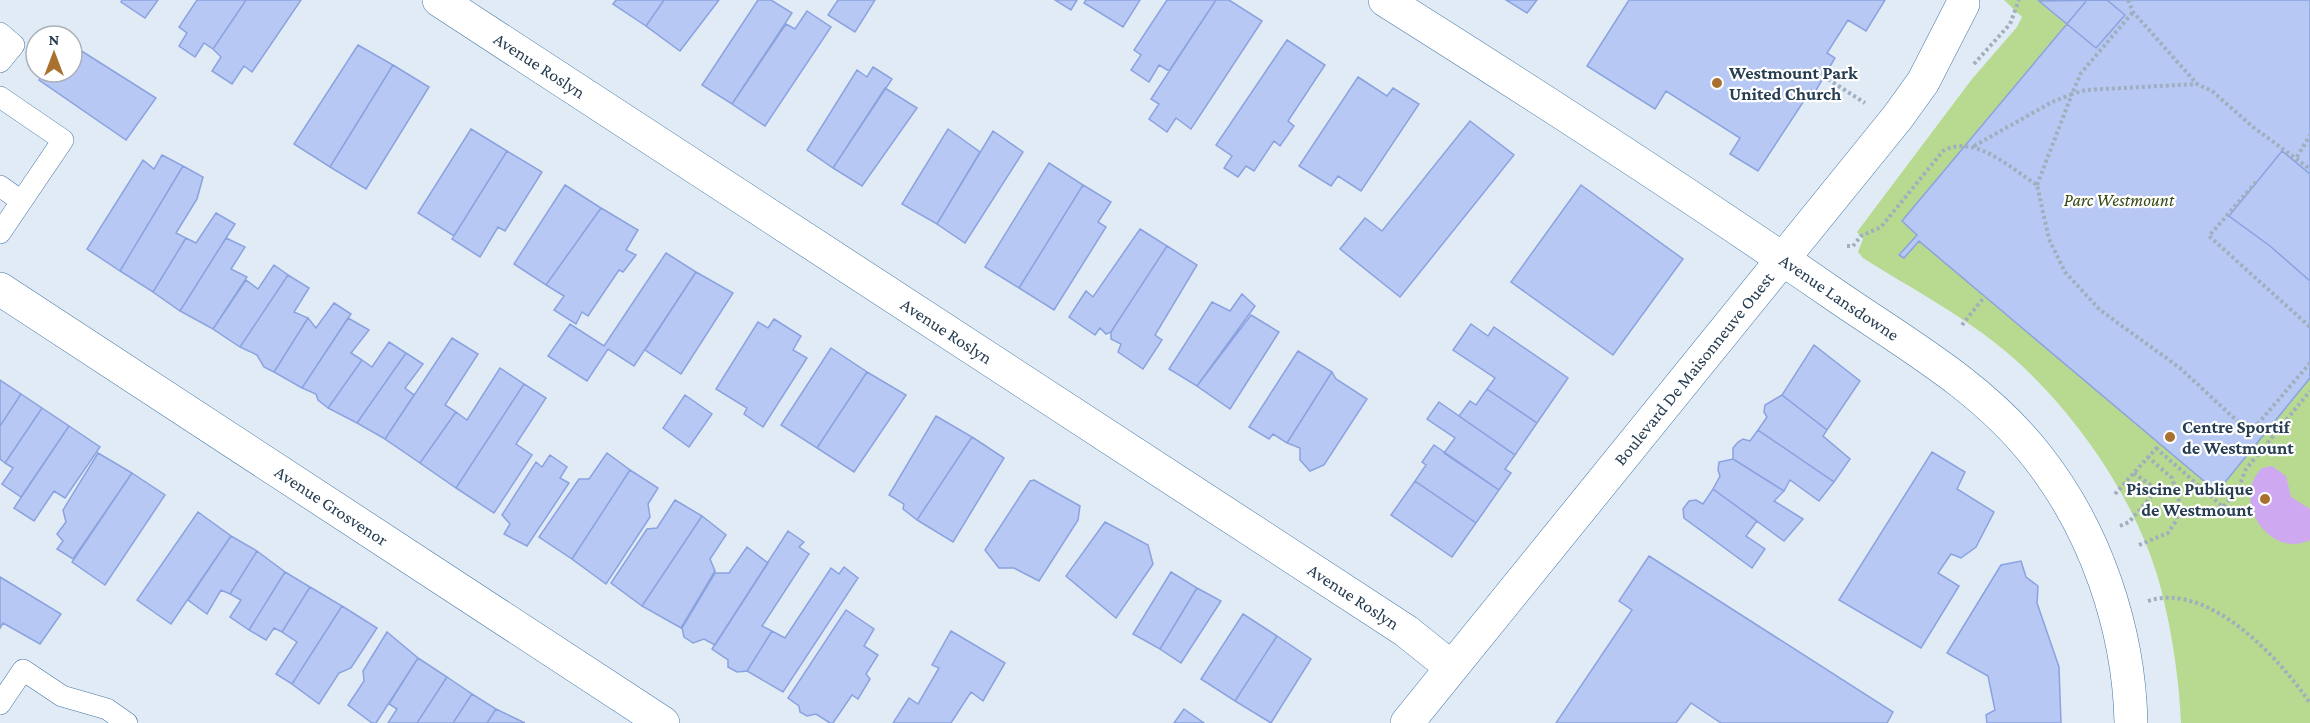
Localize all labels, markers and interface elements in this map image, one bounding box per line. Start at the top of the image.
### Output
north arrow [24,24,84,84]
street label: Avenue Roslyn [490,29,589,103]
text: N [49,31,60,48]
place label: Westmount Park United Church [1728,63,1858,104]
marker: Westmount Park United Church [1710,76,1724,90]
park label: Parc Westmount [2064,190,2175,210]
street label: Avenue Lansdowne [1776,250,1903,345]
street label: Boulevard De Maisonneuve Ouest [1610,267,1779,469]
street label: Avenue Roslyn [897,294,996,368]
place label: Centre Sportif de Westmount [2182,417,2294,458]
marker: Centre Sportif de Westmount [2163,430,2177,444]
street label: Avenue Grosvenor [271,462,392,550]
place label: Piscine Publique de Westmount [2126,479,2254,520]
marker: Piscine Publique de Westmount [2258,492,2272,506]
street label: Avenue Roslyn [1304,560,1403,634]

